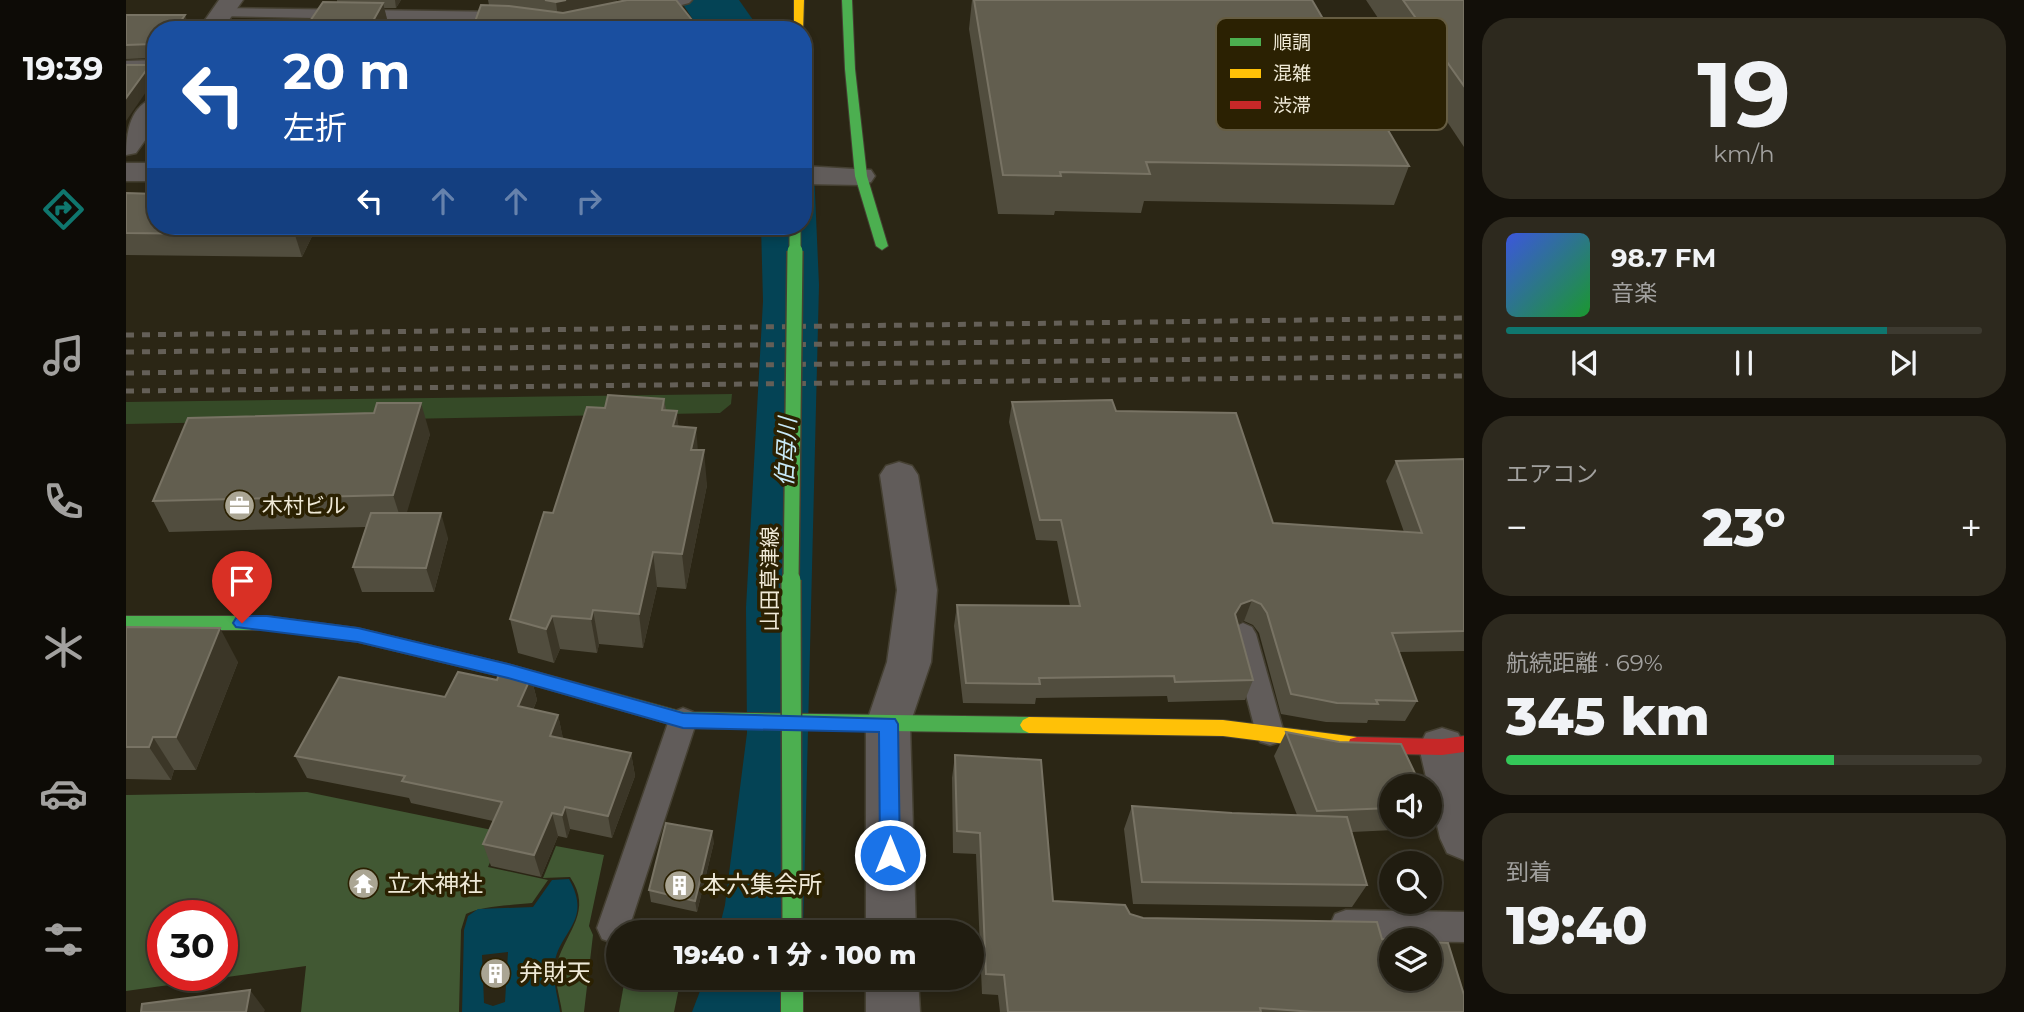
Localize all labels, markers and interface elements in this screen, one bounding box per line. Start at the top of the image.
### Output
legend [1216,18,1447,130]
text: 順調 [1273,31,1311,54]
text: 19 [1697,39,1791,150]
text: 20 m [283,42,410,101]
text: 19:39 [23,49,103,88]
icon: left [168,49,259,140]
text: 混雑 [1273,62,1311,85]
text: 渋滞 [1273,94,1311,117]
text: 左折 [283,108,347,147]
text: km/h [1713,140,1775,168]
icon: left [351,182,389,220]
icon: ahead [424,182,462,220]
icon: ahead [497,182,535,220]
icon: right [570,182,608,220]
icon: directions [39,185,88,234]
text: 98.7 FM [1611,242,1716,274]
text: 音楽 [1611,279,1657,307]
icon: music [39,331,88,380]
icon: previous [1566,344,1604,382]
icon: pause [1725,344,1763,382]
icon: next [1884,344,1922,382]
water label: 伯母川 [770,414,802,487]
text: エアコン [1506,460,1598,488]
icon: phone [39,477,88,526]
office icon: 木村ビル [222,489,256,523]
place label: 木村ビル [262,493,346,518]
text: 23° [1702,496,1786,559]
text: − [1506,504,1528,551]
text: + [1960,504,1982,551]
street label: 山田草津線 [757,527,782,632]
pin [212,551,272,623]
icon: arrive [223,562,261,600]
icon: climate [39,623,88,672]
text: 航続距離 · 69% [1506,649,1663,677]
text: 345 km [1506,685,1710,748]
icon: car [39,769,88,818]
map controls [1379,774,1442,991]
button: sound [1379,774,1442,837]
position arrow [853,818,927,892]
button: search [1379,851,1442,914]
text: 到着 [1506,858,1552,886]
temple icon: 立木神社 [347,867,381,901]
building icon: 本六集会所 [662,868,696,902]
place label: 立木神社 [387,869,483,898]
place label: 本六集会所 [702,870,822,899]
text: 19:40 [1506,894,1648,957]
speed limit sign: 30 [147,900,238,991]
icon: filters [39,915,88,964]
button: layers [1379,928,1442,991]
text: 19:40 · 1 分 · 100 m [674,939,916,971]
building icon: 弁財天 [479,956,513,990]
place label: 弁財天 [519,958,591,987]

